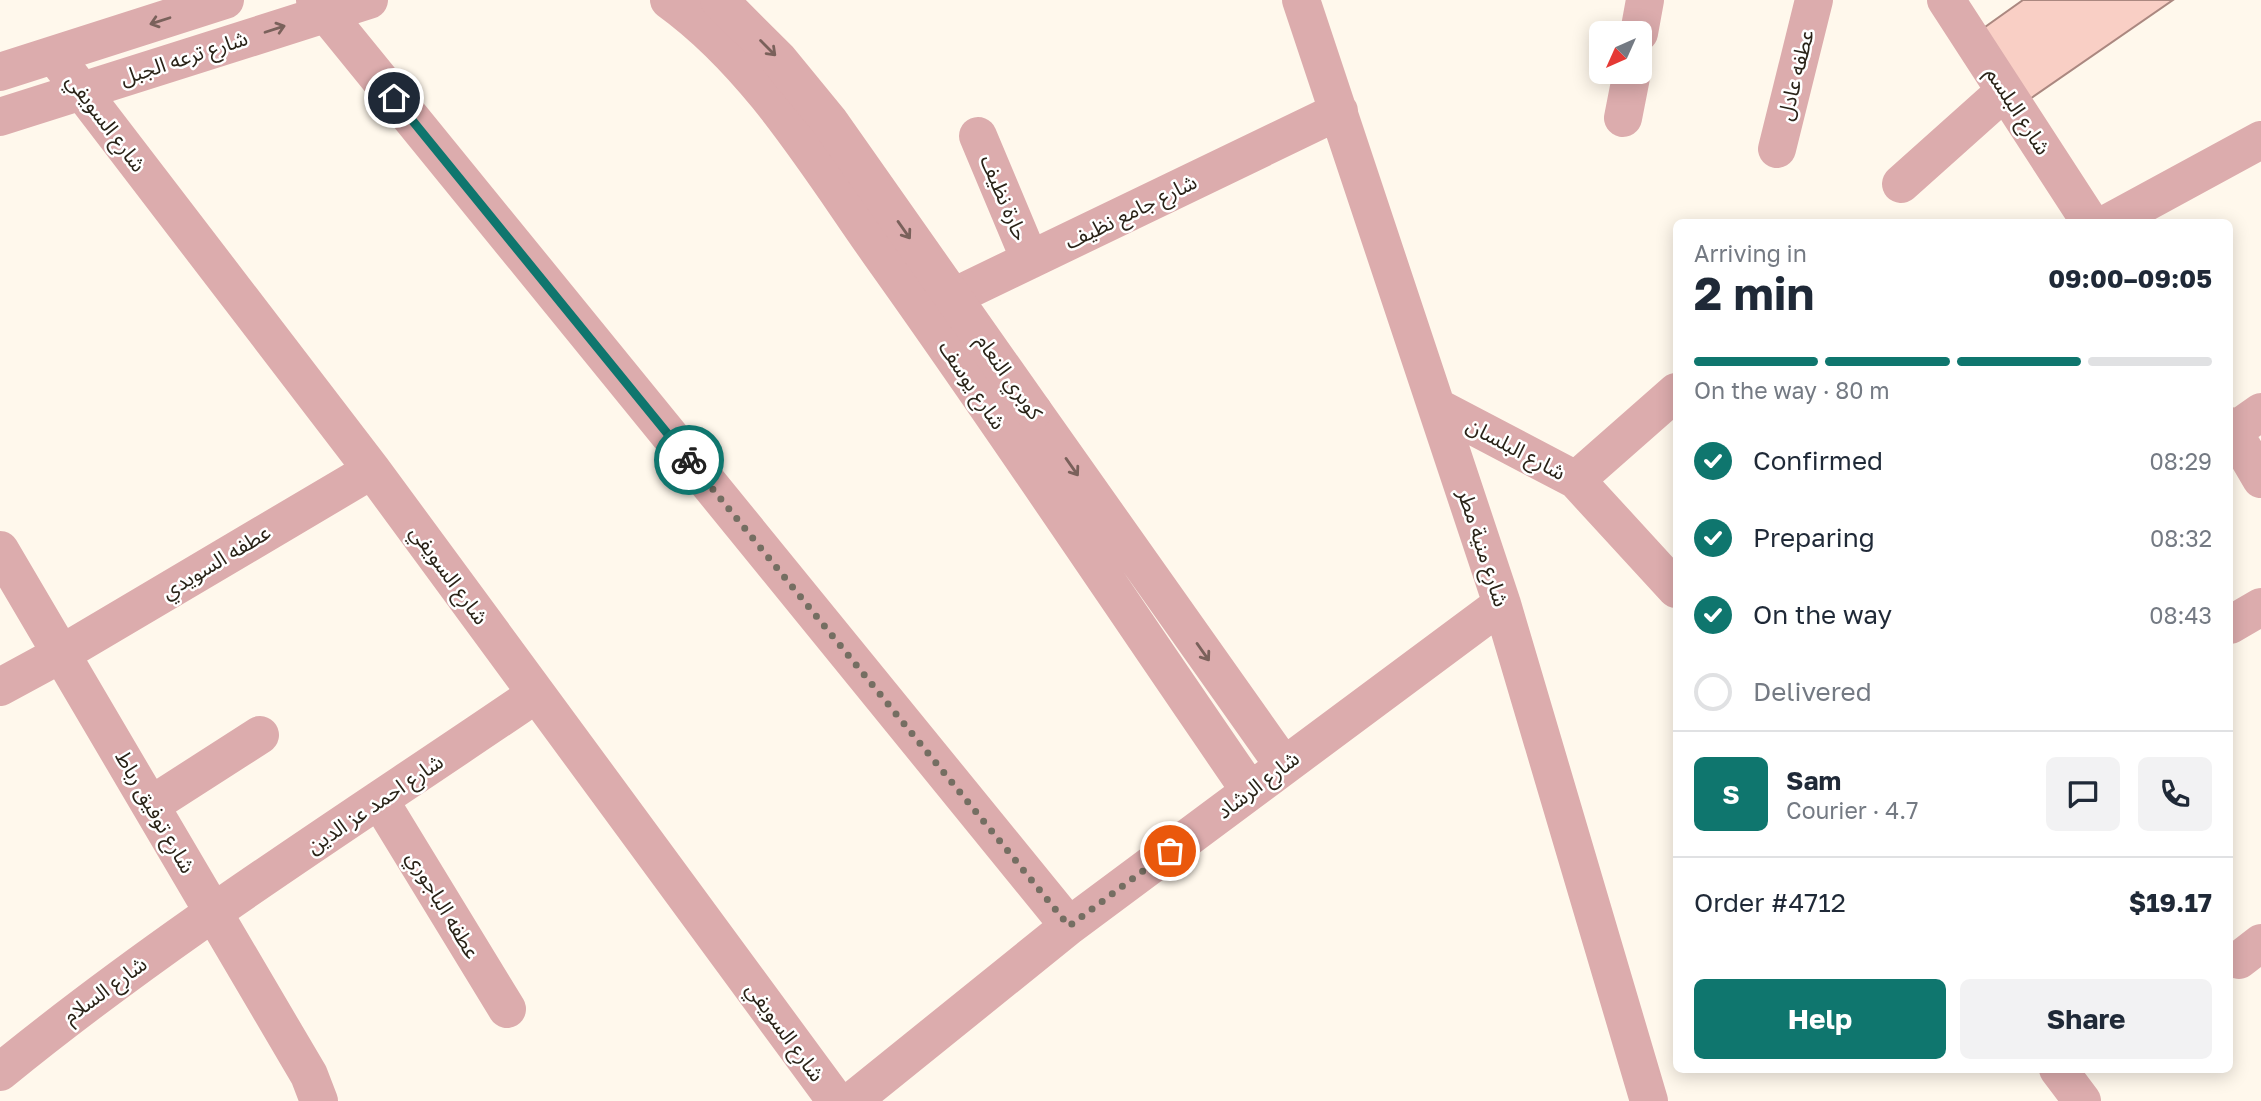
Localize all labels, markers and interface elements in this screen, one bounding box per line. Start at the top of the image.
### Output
one-way arrow [149,16,171,28]
north arrow [1589,21,1652,84]
map controls [1589,21,1652,84]
one-way arrow [264,22,286,35]
street label: شارع ترعه الجبل [117,24,252,93]
street label: عطفه عادل [1771,27,1819,123]
one-way arrow [759,39,776,56]
street label: شارع البلسم [1978,62,2057,161]
street label: شارع السويفي [58,68,152,179]
pin [364,68,424,128]
icon: home [375,79,413,117]
street label: حارة نظيف [975,151,1035,244]
street label: شارع جامع نظيف [1060,168,1202,257]
one-way arrow [897,220,911,239]
text: Arriving in [1694,239,1807,267]
text: 09:00–09:05 [2048,263,2212,294]
text: 2 min [1694,265,1814,320]
street label: كوبري النعام [968,329,1049,427]
street label: شارع يوسف [931,335,1012,436]
text: On the way · 80 m [1694,376,1890,404]
street label: شارع البلسان [1461,411,1570,488]
courier [654,425,724,495]
icon: bike [670,441,708,479]
icon: check [1694,442,1732,480]
text: Confirmed [1753,445,1883,476]
text: 08:29 [2150,447,2212,475]
one-way arrow [1065,457,1079,476]
street label: شارع منية مطر [1450,485,1515,611]
street label: عطفه السويدي [156,518,277,607]
icon: check [1694,519,1732,557]
street label: شارع السويفي [402,520,495,631]
text: Preparing [1753,522,1875,553]
text: 08:32 [2150,524,2212,552]
icon: check [1694,596,1732,634]
text: On the way [1753,599,1892,630]
text: 08:43 [2149,601,2212,629]
one-way arrow [1196,642,1210,661]
text: Delivered [1753,676,1872,707]
street label: شارع الرشاد [1211,745,1306,826]
street label: شارع توفيق رباط [108,746,201,879]
street label: شارع احمد عز الدين [301,748,449,861]
button: chat [2046,757,2120,831]
button: phone [2138,757,2212,831]
text: Sam [1786,765,1841,796]
text: S [1722,779,1740,810]
text: Courier · 4.7 [1786,796,1918,824]
pin [1140,821,1200,881]
icon: bag [1151,832,1189,870]
street label: عطفه الباجوري [398,846,486,965]
text: Order #4712 [1694,887,1846,918]
text: $19.17 [2129,887,2212,918]
street label: شارع السلام [57,950,154,1032]
street label: شارع السويفي [738,977,831,1088]
button: Help [1694,979,1946,1059]
button: Share [1960,979,2212,1059]

